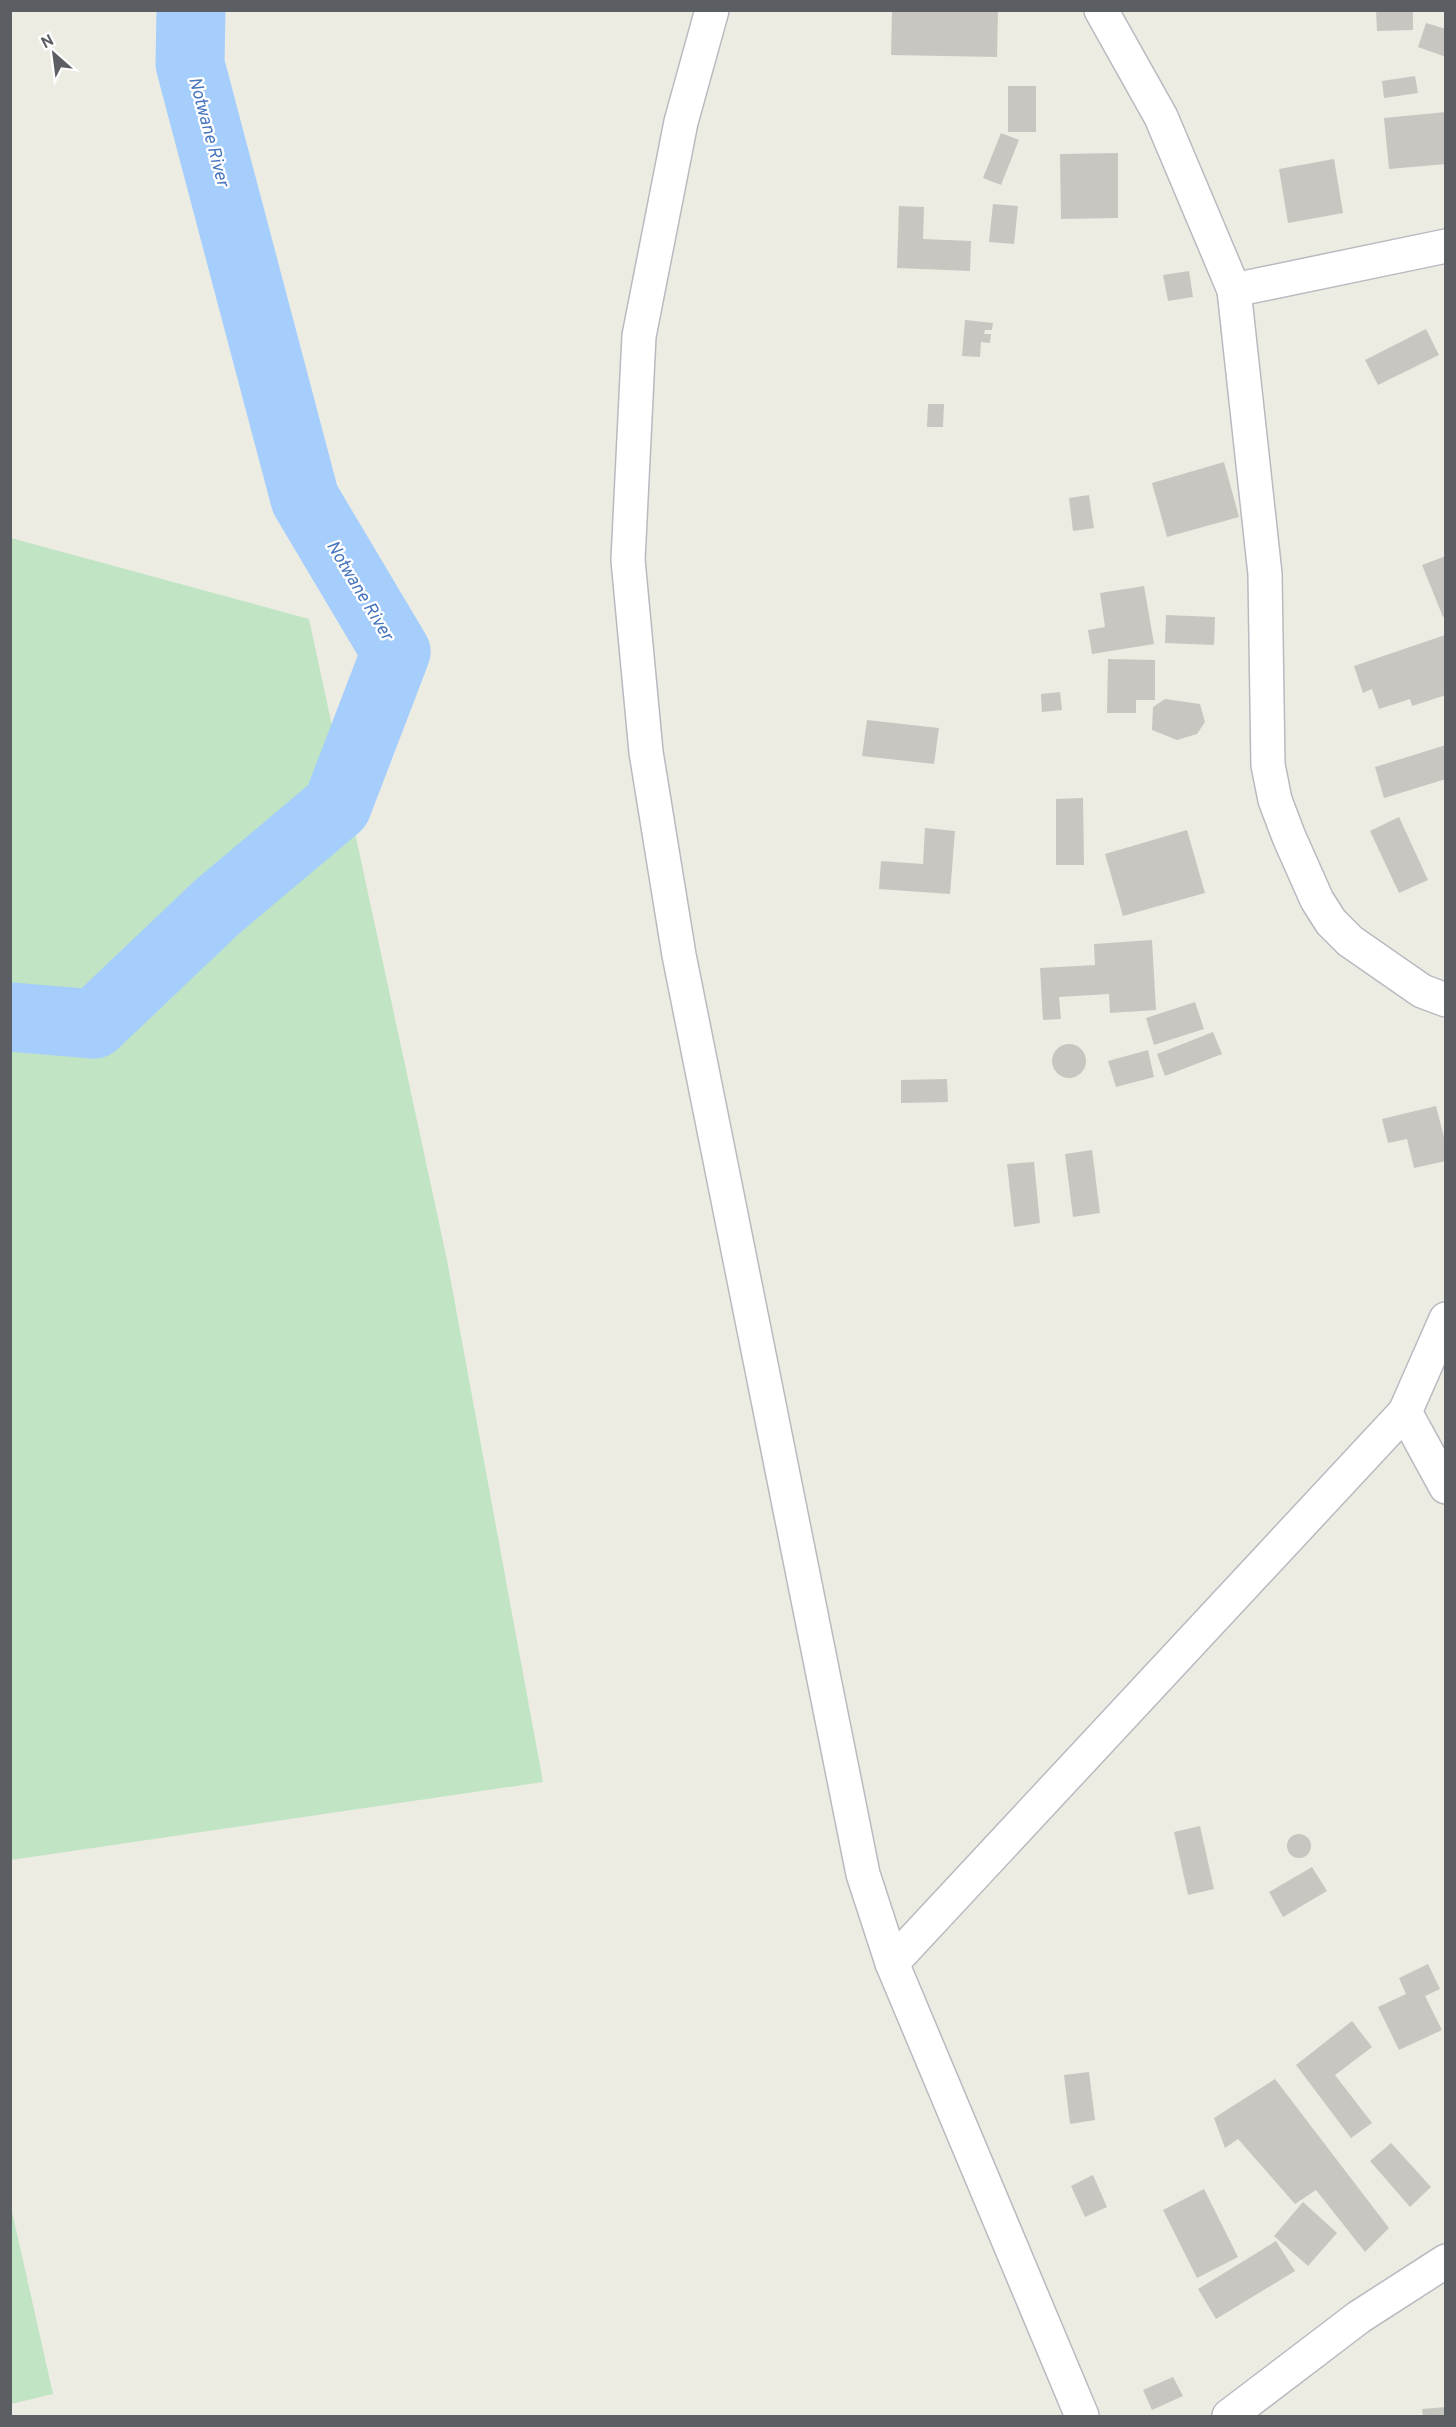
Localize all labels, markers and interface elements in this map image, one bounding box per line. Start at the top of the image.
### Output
north arrow [24,24,84,84]
text: N [38,31,58,54]
water label: Notwane River [182,75,234,191]
water label: Notwane River [320,537,399,647]

